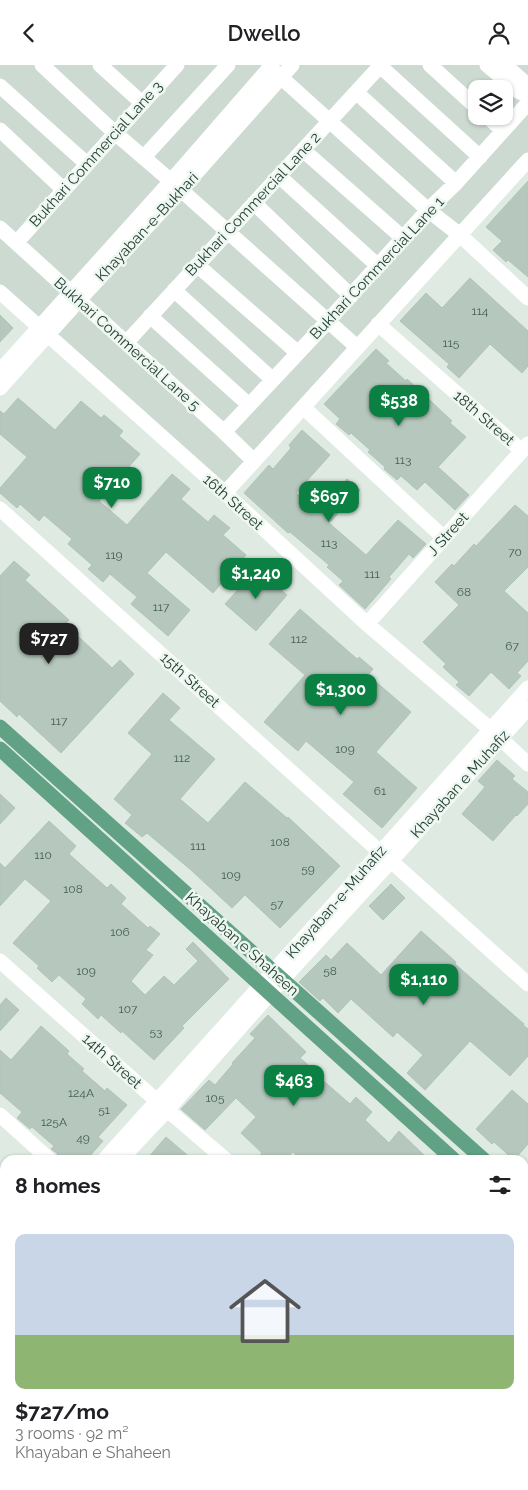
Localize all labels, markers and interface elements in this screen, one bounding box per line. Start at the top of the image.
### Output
icon: back [15,19,43,47]
icon: person [485,19,513,47]
text: Dwello [227,20,301,46]
street label: Bukhari Commercial Lane 3 [26,77,166,231]
map controls [468,80,513,125]
button: layers [468,80,513,125]
street label: Bukhari Commercial Lane 2 [182,128,324,280]
street label: Khayaban-e-Bukhari [92,169,202,285]
street label: Bukhari Commercial Lane 1 [306,192,448,343]
street label: Bukhari Commercial Lane 5 [50,274,204,414]
house number: 114 [472,304,489,318]
house number: 115 [443,336,460,350]
pin: $538 [369,385,429,427]
street label: 18th Street [450,387,518,449]
text: $538 [380,391,418,410]
house number: 113 [395,453,411,467]
pin: $710 [82,467,142,509]
street label: 16th Street [199,470,267,534]
text: $710 [94,473,130,492]
pin: $697 [299,481,359,523]
text: $697 [310,487,348,506]
street label: J Street [424,508,472,560]
house number: 113 [321,536,337,550]
house number: 70 [508,545,522,559]
house number: 119 [105,548,123,562]
pin: $1,240 [215,557,297,600]
text: $1,240 [231,564,281,583]
house number: 111 [364,567,380,581]
house number: 68 [457,585,471,599]
house number: 117 [153,600,170,614]
pin: $727 [19,623,79,665]
text: $727 [30,629,68,648]
house number: 112 [291,632,307,646]
house number: 67 [505,639,519,653]
street label: 15th Street [157,649,223,711]
pin: $1,300 [300,673,382,716]
text: $1,300 [316,680,366,699]
house number: 117 [51,714,68,728]
street label: Khayaban e Muhafiz [407,726,513,842]
house number: 109 [335,742,355,756]
house number: 112 [174,751,190,765]
house number: 61 [374,784,386,798]
house number: 108 [270,835,290,849]
house number: 111 [190,839,206,853]
street label: Khayaban-e-Muhafiz [282,842,390,962]
house number: 110 [34,848,52,862]
house number: 59 [301,862,315,876]
house number: 109 [221,868,241,882]
house number: 108 [63,882,83,896]
street label: Khayaban e Shaheen [182,888,302,1000]
house number: 57 [271,897,284,911]
house number: 106 [110,925,130,939]
pin: $1,110 [383,963,465,1006]
house number: 109 [76,964,96,978]
house number: 58 [323,964,337,978]
text: $1,110 [400,970,448,989]
house number: 107 [119,1002,138,1016]
house number: 53 [150,1025,162,1039]
street label: 14th Street [79,1030,145,1092]
pin: $463 [264,1065,324,1107]
text: $463 [275,1071,313,1090]
house number: 124A [68,1086,94,1100]
house number: 105 [205,1091,225,1105]
house number: 51 [98,1103,110,1117]
house number: 125A [41,1115,67,1129]
house number: 49 [76,1131,90,1145]
icon: filters [486,1171,514,1199]
text: 8 homes [15,1173,101,1198]
icon: home [220,1266,310,1356]
text: $727/mo [15,1399,109,1424]
text: 3 rooms · 92 m² [15,1424,128,1443]
text: Khayaban e Shaheen [15,1443,171,1462]

